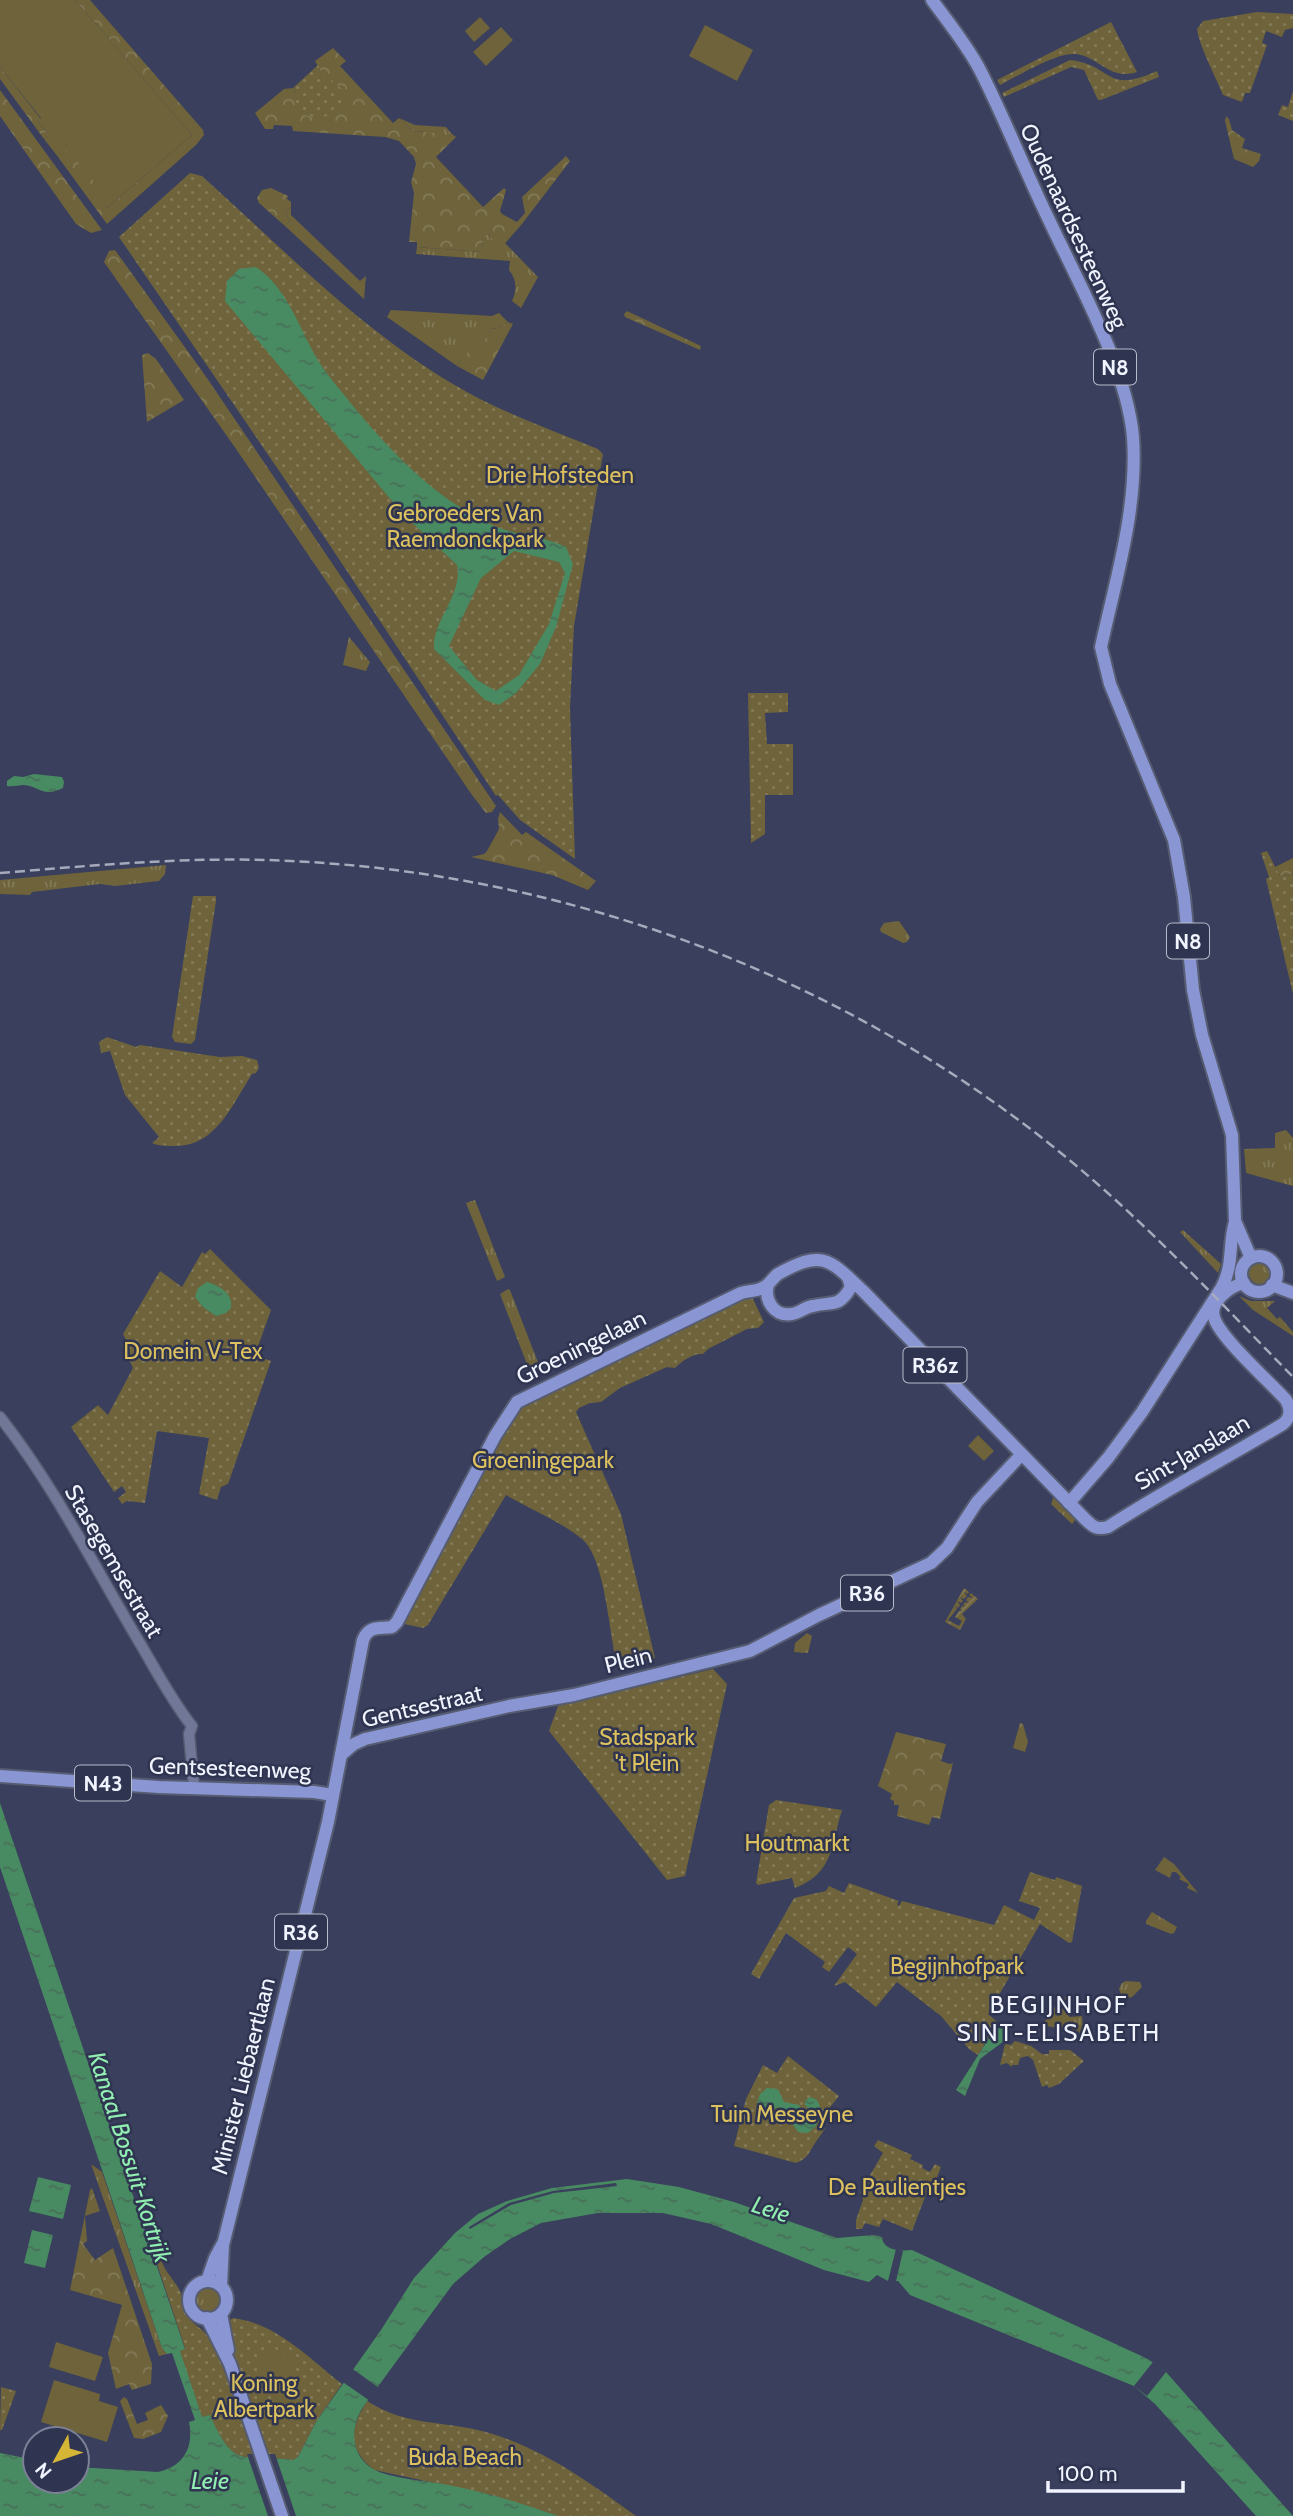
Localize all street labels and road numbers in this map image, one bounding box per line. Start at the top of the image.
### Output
street label: Oudenaardsesteenweg [1014,119,1134,334]
road number: N8 [1094,350,1136,384]
road number: N8 [1167,923,1209,958]
street label: Groeningelaan [512,1304,650,1390]
road number: R36z [904,1348,967,1382]
street label: Sint-Janslaan [1130,1408,1254,1496]
street label: Stasegemsestraat [59,1480,169,1643]
road number: R36 [841,1576,893,1610]
street label: Plein [601,1641,655,1679]
street label: Gentsestraat [359,1678,485,1733]
street label: Gentsesteenweg [149,1751,312,1785]
road number: N43 [75,1766,131,1800]
road number: R36 [275,1914,327,1950]
street label: Minister Liebaertlaan [205,1975,281,2177]

